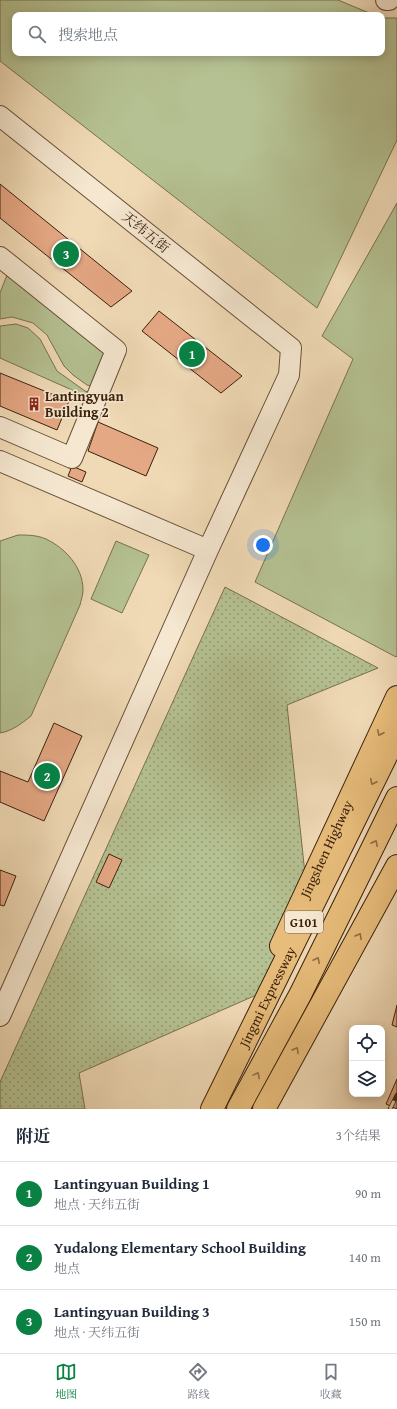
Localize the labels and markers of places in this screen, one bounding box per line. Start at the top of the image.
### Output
pin: 3 [53,239,79,269]
pin: 1 [179,339,205,369]
place label: Lantingyuan Building 2 [45,386,124,422]
building icon: Lantingyuan Building 2 [26,396,42,412]
pin: 2 [34,761,60,791]

